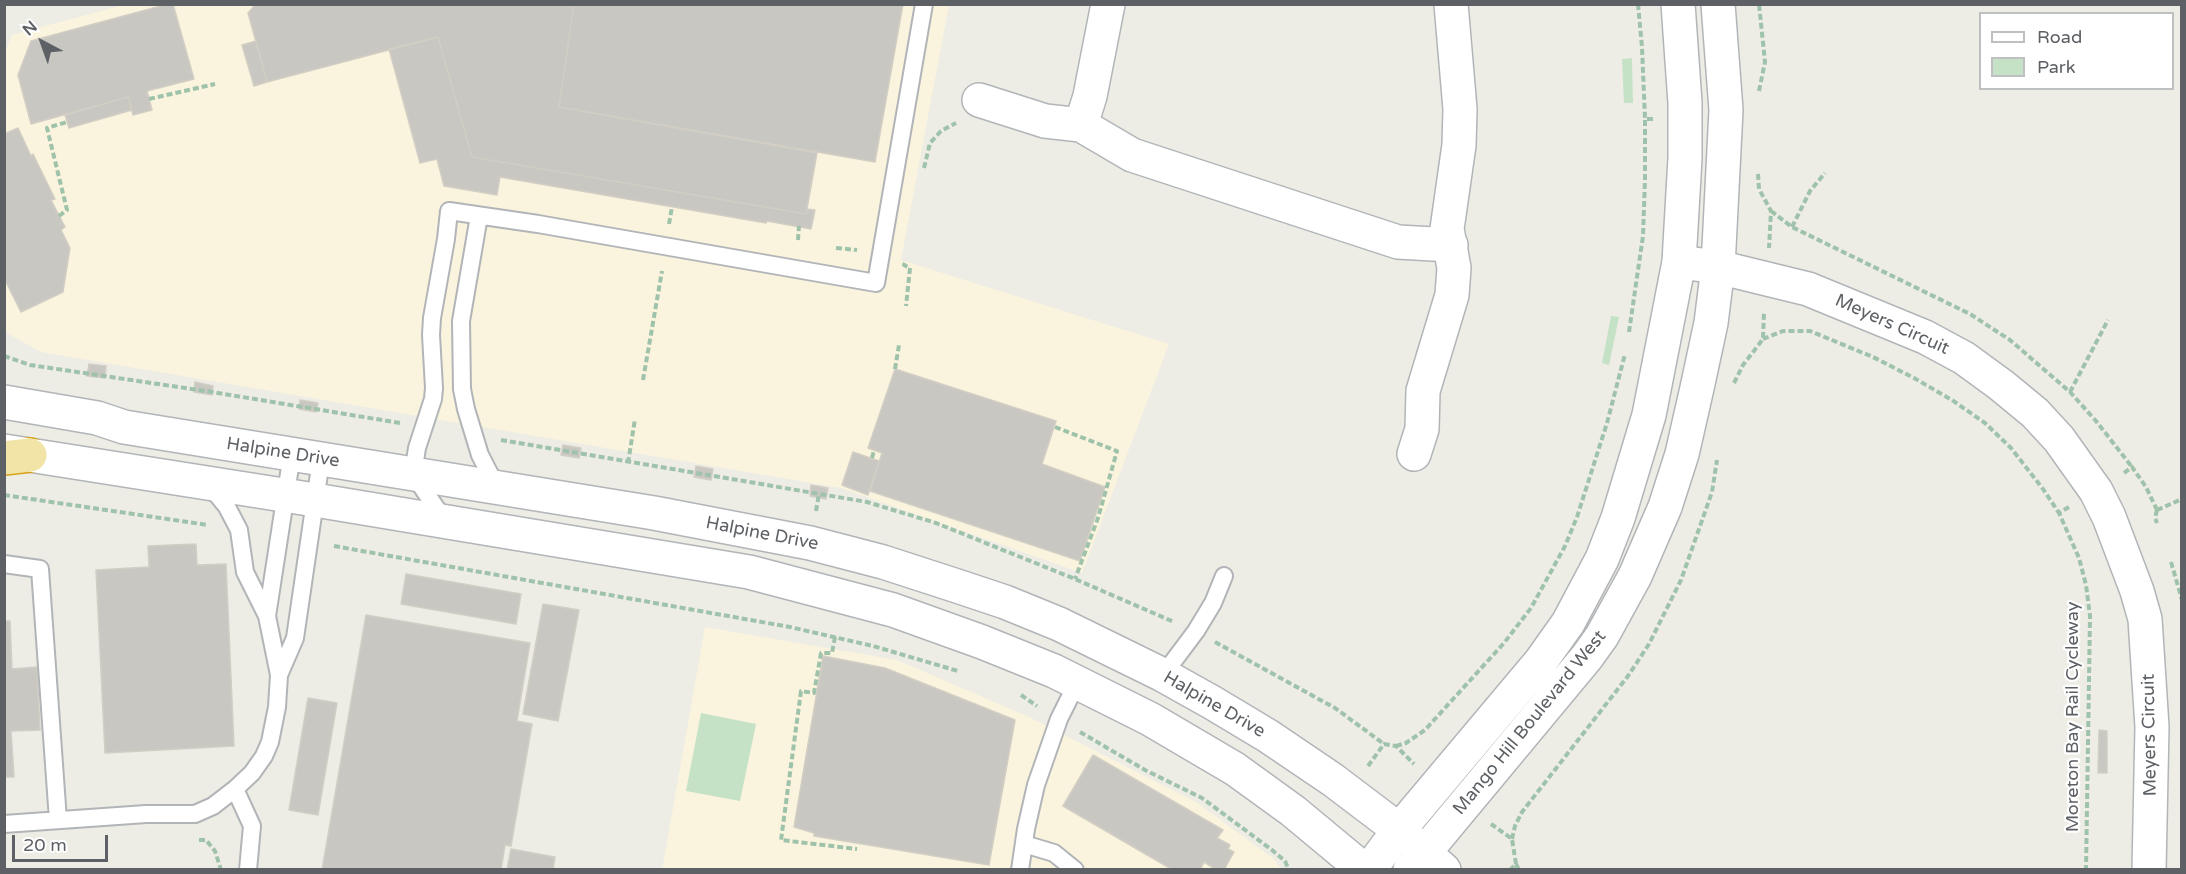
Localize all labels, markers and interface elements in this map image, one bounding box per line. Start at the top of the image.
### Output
north arrow [12,12,72,72]
legend [1979,12,2174,90]
text: N [19,17,42,40]
text: Road [2037,26,2082,48]
text: Park [2037,56,2075,78]
street label: Meyers Circuit [1832,290,1952,360]
street label: Halpine Drive [225,433,341,473]
street label: Halpine Drive [704,513,820,555]
street label: Moreton Bay Rail Cycleway [2062,602,2084,832]
street label: Mango Hill Boulevard West [1449,626,1611,820]
street label: Halpine Drive [1159,667,1269,743]
street label: Meyers Circuit [2138,673,2162,797]
scale bar [15,823,111,861]
text: 20 m [23,834,67,856]

